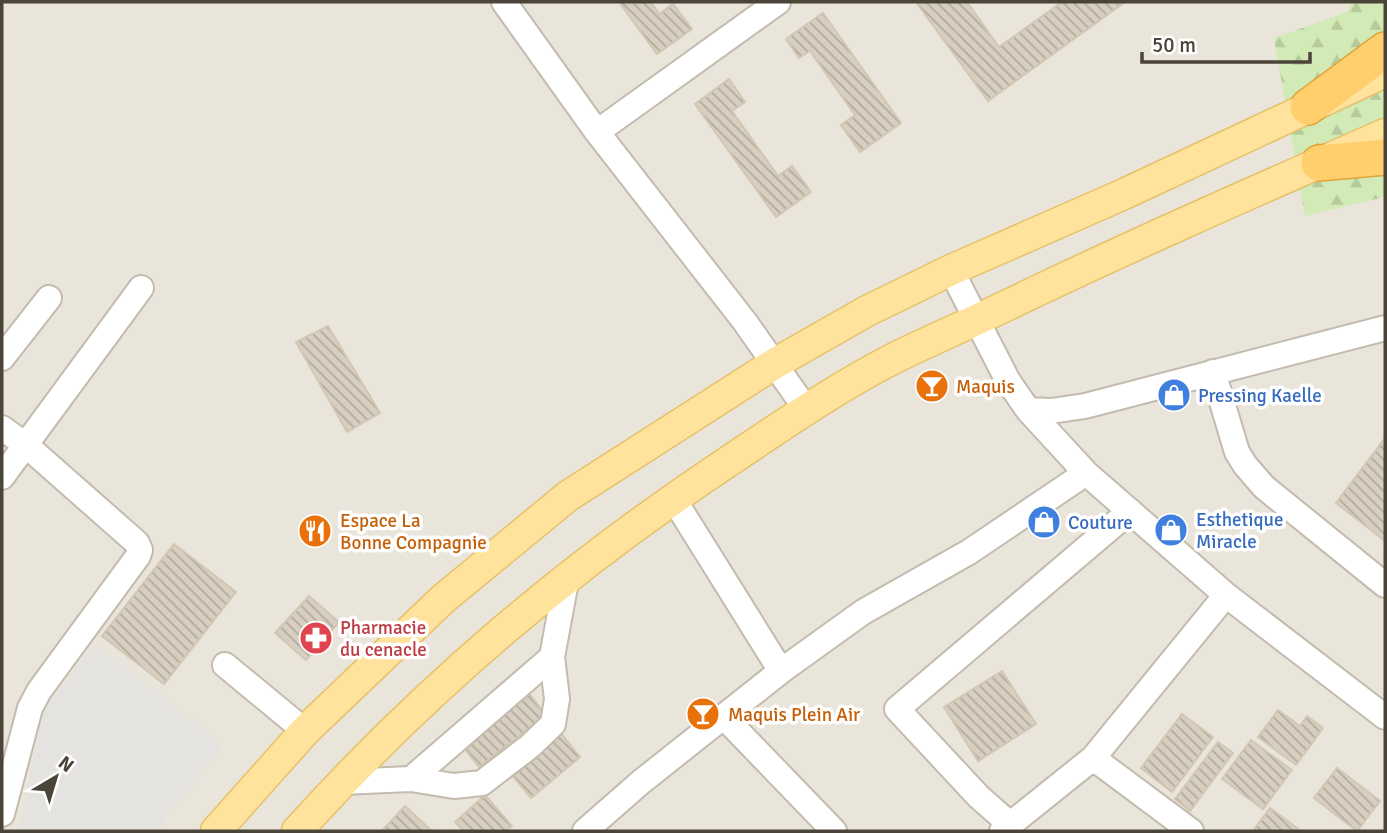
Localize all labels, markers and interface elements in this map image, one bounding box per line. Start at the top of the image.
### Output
scale bar [1142,21,1310,65]
text: 50 m [1152,32,1196,58]
bar icon: Maquis [913,367,951,405]
place label: Maquis [956,375,1015,399]
shop icon: Pressing Kaelle [1155,376,1193,414]
place label: Pressing Kaelle [1198,384,1322,408]
shop icon: Couture [1025,503,1063,541]
place label: Esthetique Miracle [1196,508,1283,554]
place label: Espace La Bonne Compagnie [340,509,487,555]
place label: Couture [1068,511,1133,535]
shop icon: Esthetique Miracle [1152,511,1190,549]
restaurant icon: Espace La Bonne Compagnie [296,512,334,550]
place label: Pharmacie du cenacle [340,616,427,662]
pharmacy icon: Pharmacie du cenacle [297,619,335,657]
bar icon: Maquis Plein Air [684,695,722,733]
place label: Maquis Plein Air [728,703,860,727]
north arrow [21,742,91,812]
text: N [53,751,78,778]

